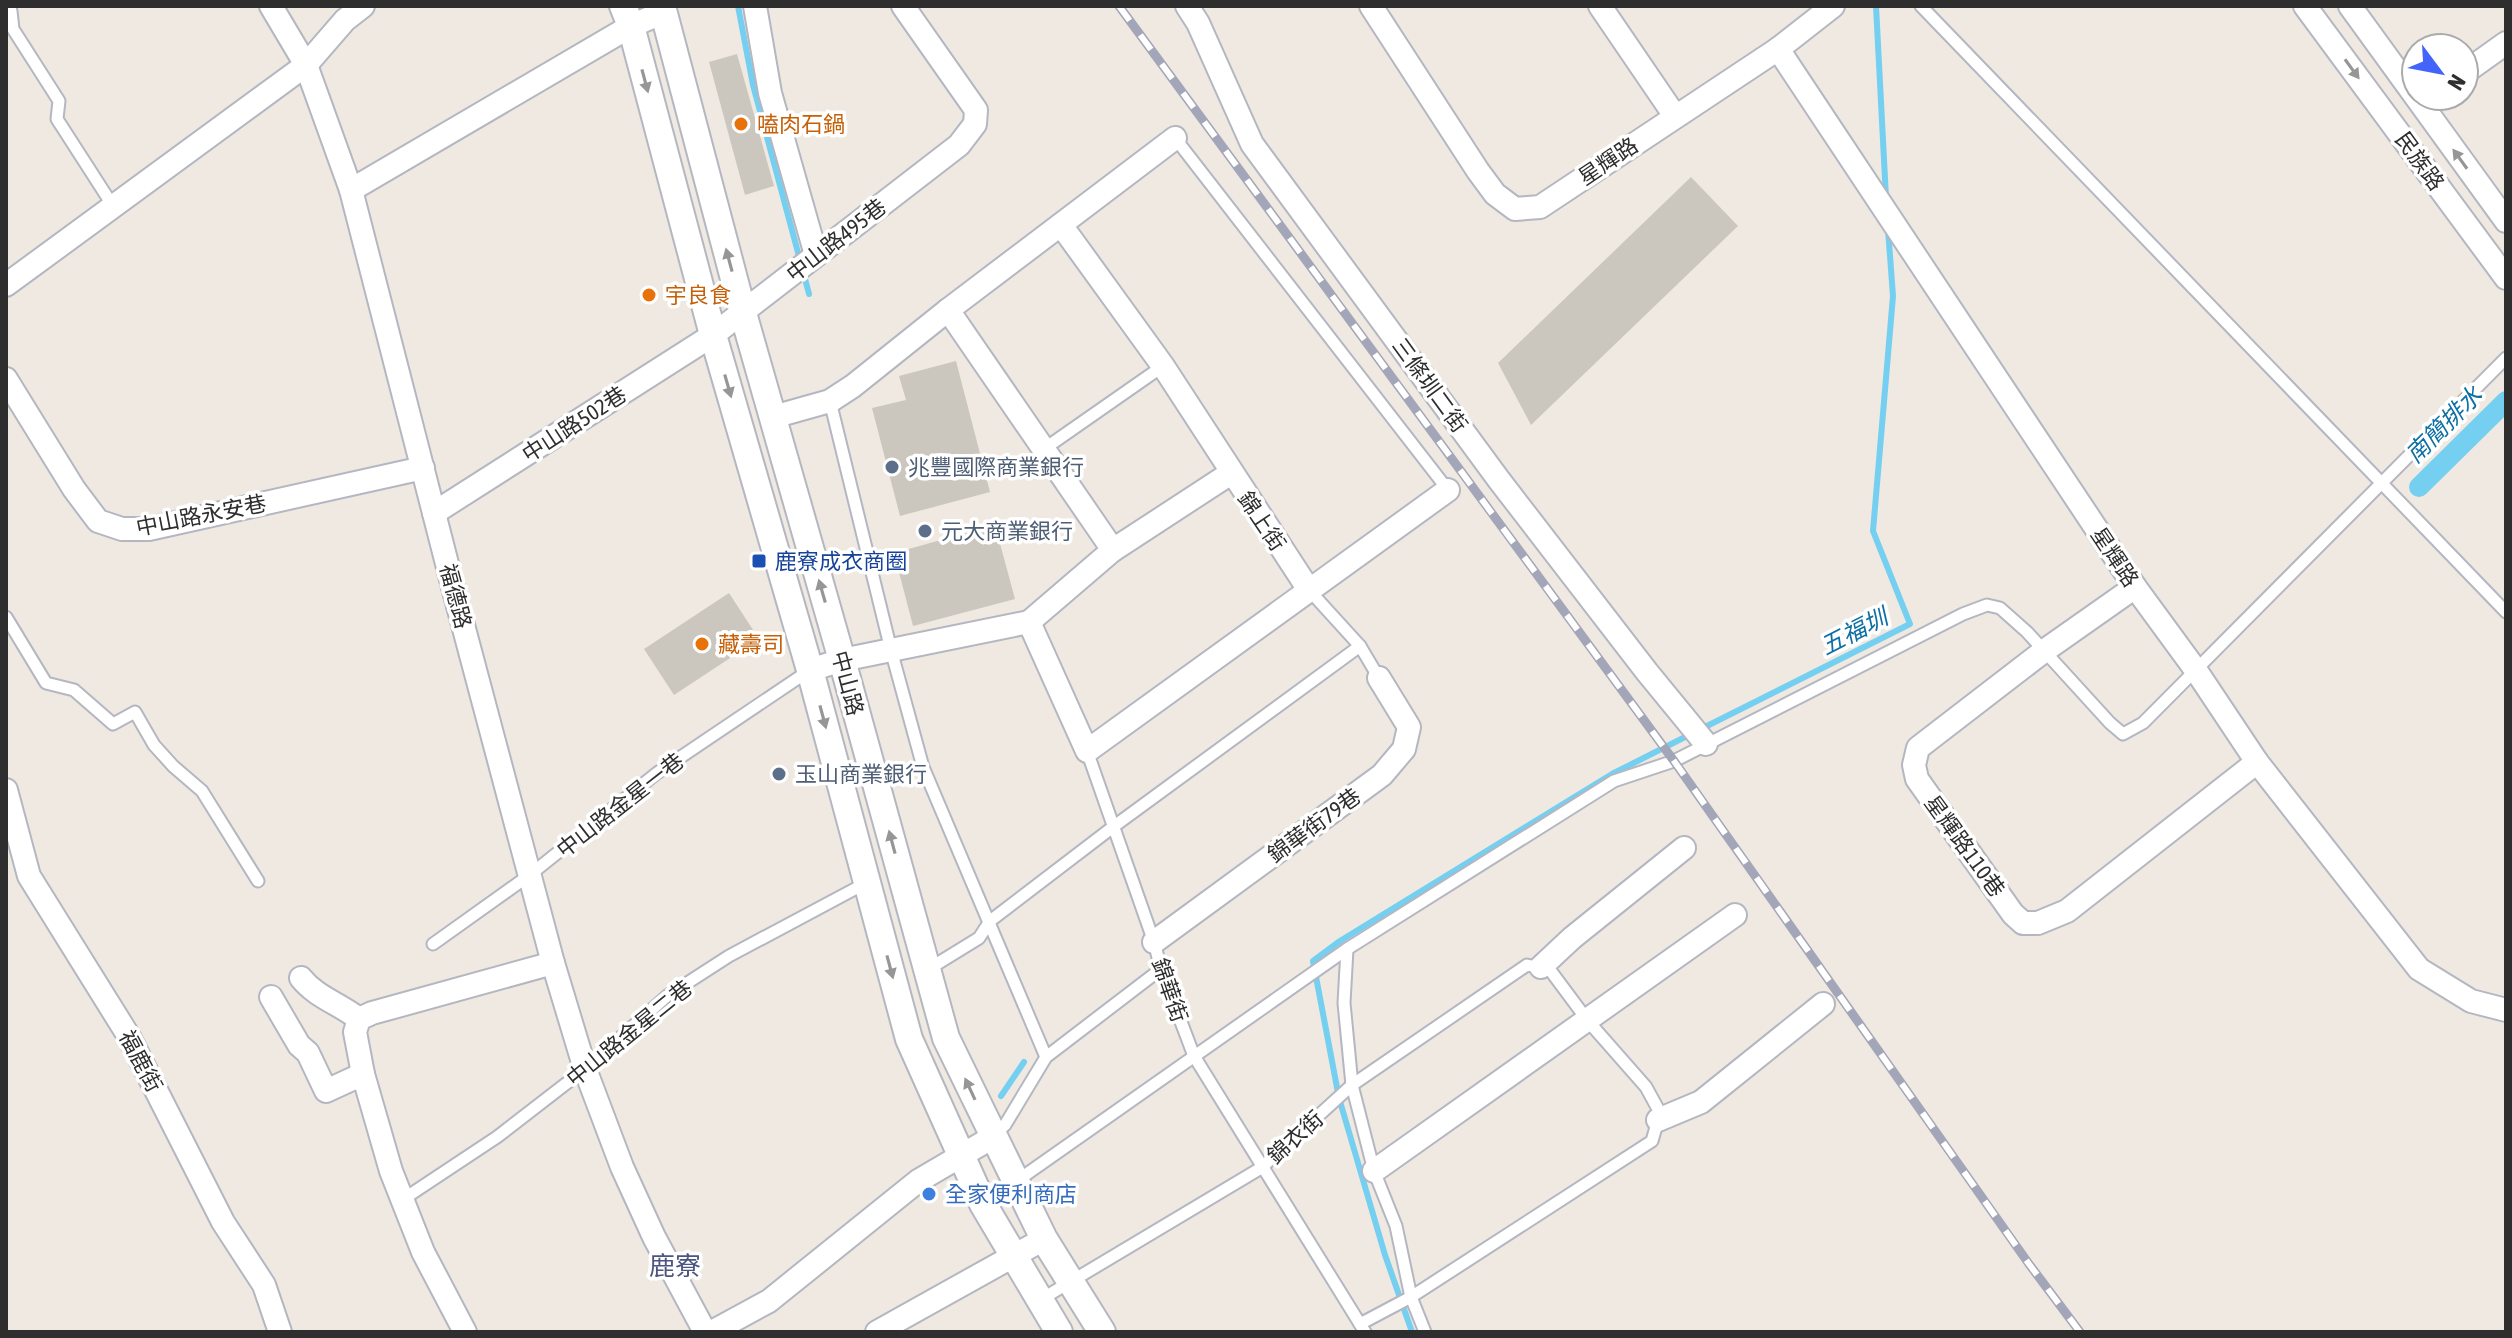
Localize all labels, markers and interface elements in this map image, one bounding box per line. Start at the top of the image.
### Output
north arrow [2400,32,2480,112]
one-way arrow [2343,58,2359,79]
one-way arrow [640,68,652,93]
text: N [2442,70,2471,95]
place label: 嗑肉石鍋 [757,111,845,137]
marker: 嗑肉石鍋 [732,115,750,133]
street label: 民族路 [2390,127,2450,195]
street label: 星輝路 [1573,132,1643,190]
one-way arrow [2452,148,2468,169]
street label: 中山路495巷 [781,193,891,287]
one-way arrow [723,247,735,272]
place label: 宇良食 [665,282,731,308]
marker: 宇良食 [640,286,658,304]
street label: 三條圳二街 [1387,333,1473,437]
one-way arrow [722,374,735,398]
water label: 南簡排水 [2400,380,2488,468]
street label: 中山路502巷 [517,381,631,467]
place label: 兆豐國際商業銀行 [908,454,1084,480]
marker: 兆豐國際商業銀行 [883,458,901,476]
street label: 錦上街 [1233,486,1291,556]
street label: 中山路永安巷 [134,490,268,540]
place label: 元大商業銀行 [941,518,1073,544]
marker: 元大商業銀行 [916,522,934,540]
street label: 星輝路 [2086,522,2144,592]
place label: 鹿寮成衣商圈 [775,548,907,574]
marker: 鹿寮成衣商圈 [750,552,768,570]
street label: 福德路 [435,561,477,631]
one-way arrow [816,579,828,604]
water label: 五福圳 [1816,602,1895,660]
place label: 藏壽司 [718,631,784,657]
marker: 藏壽司 [693,635,711,653]
street label: 中山路 [827,648,869,718]
one-way arrow [817,704,829,729]
street label: 中山路金星一巷 [551,747,689,863]
place label: 玉山商業銀行 [795,761,927,787]
marker: 玉山商業銀行 [770,765,788,783]
street label: 錦華街79巷 [1262,783,1366,867]
street label: 星輝路110巷 [1920,790,2010,902]
one-way arrow [885,829,898,853]
one-way arrow [885,955,897,980]
street label: 錦華街 [1147,955,1193,1025]
street label: 中山路金星二巷 [561,974,697,1092]
street label: 福鹿街 [114,1026,168,1096]
one-way arrow [963,1077,977,1101]
street label: 錦衣街 [1262,1105,1328,1169]
place label: 全家便利商店 [945,1181,1077,1207]
marker: 全家便利商店 [920,1185,938,1203]
district label: 鹿寮 [649,1251,701,1281]

